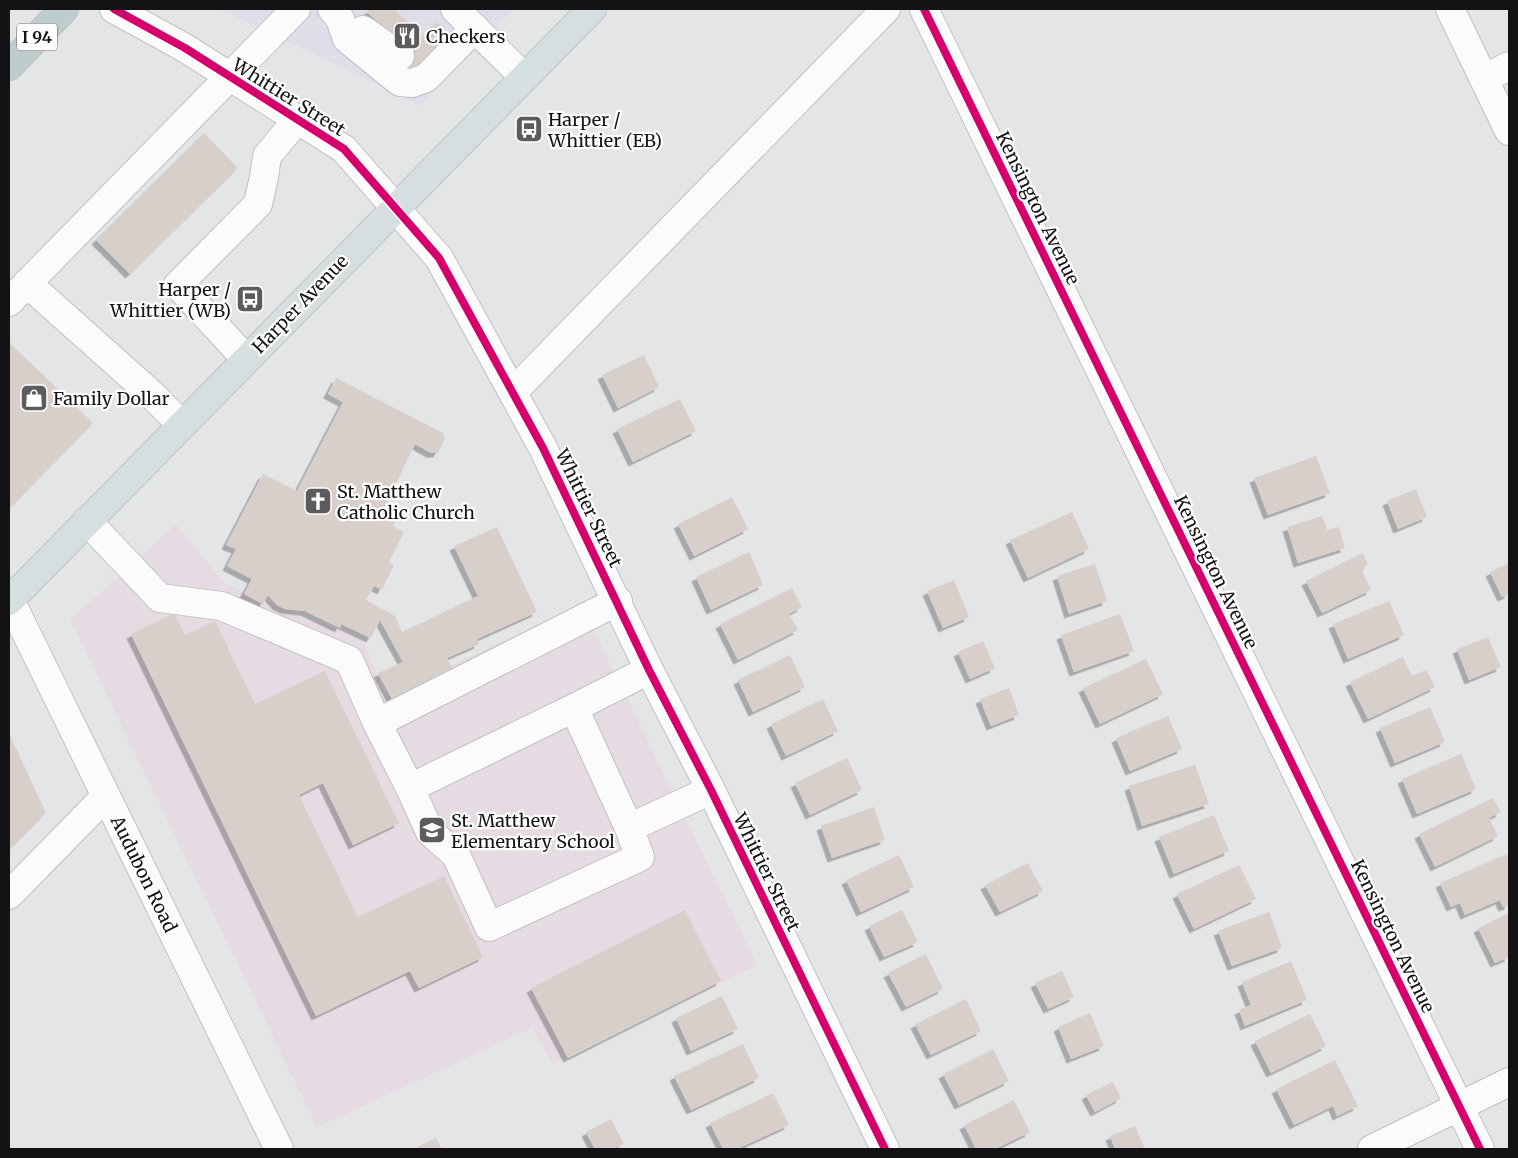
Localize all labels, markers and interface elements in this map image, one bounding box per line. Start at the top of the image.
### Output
restaurant icon: Checkers [392,21,422,51]
road number: I 94 [17,24,57,51]
place label: Checkers [426,25,505,48]
street label: Whittier Street [227,53,350,141]
place label: Harper / Whittier (EB) [547,108,662,152]
bus stop icon: Harper / Whittier (EB) [514,114,544,144]
street label: Kensington Avenue [991,128,1085,288]
street label: Harper Avenue [247,250,353,358]
place label: Harper / Whittier (WB) [109,278,231,322]
bus stop icon: Harper / Whittier (WB) [235,284,265,314]
shop icon: Family Dollar [19,383,49,413]
place label: Family Dollar [53,387,170,410]
street label: Whittier Street [550,444,628,571]
place label: St. Matthew Catholic Church [337,480,475,524]
church icon: St. Matthew Catholic Church [303,486,333,516]
street label: Kensington Avenue [1169,492,1263,652]
street label: Whittier Street [728,808,806,935]
place label: St. Matthew Elementary School [451,809,615,853]
street label: Audubon Road [105,811,182,936]
school or university icon: St. Matthew Elementary School [417,815,447,845]
street label: Kensington Avenue [1346,856,1440,1016]

